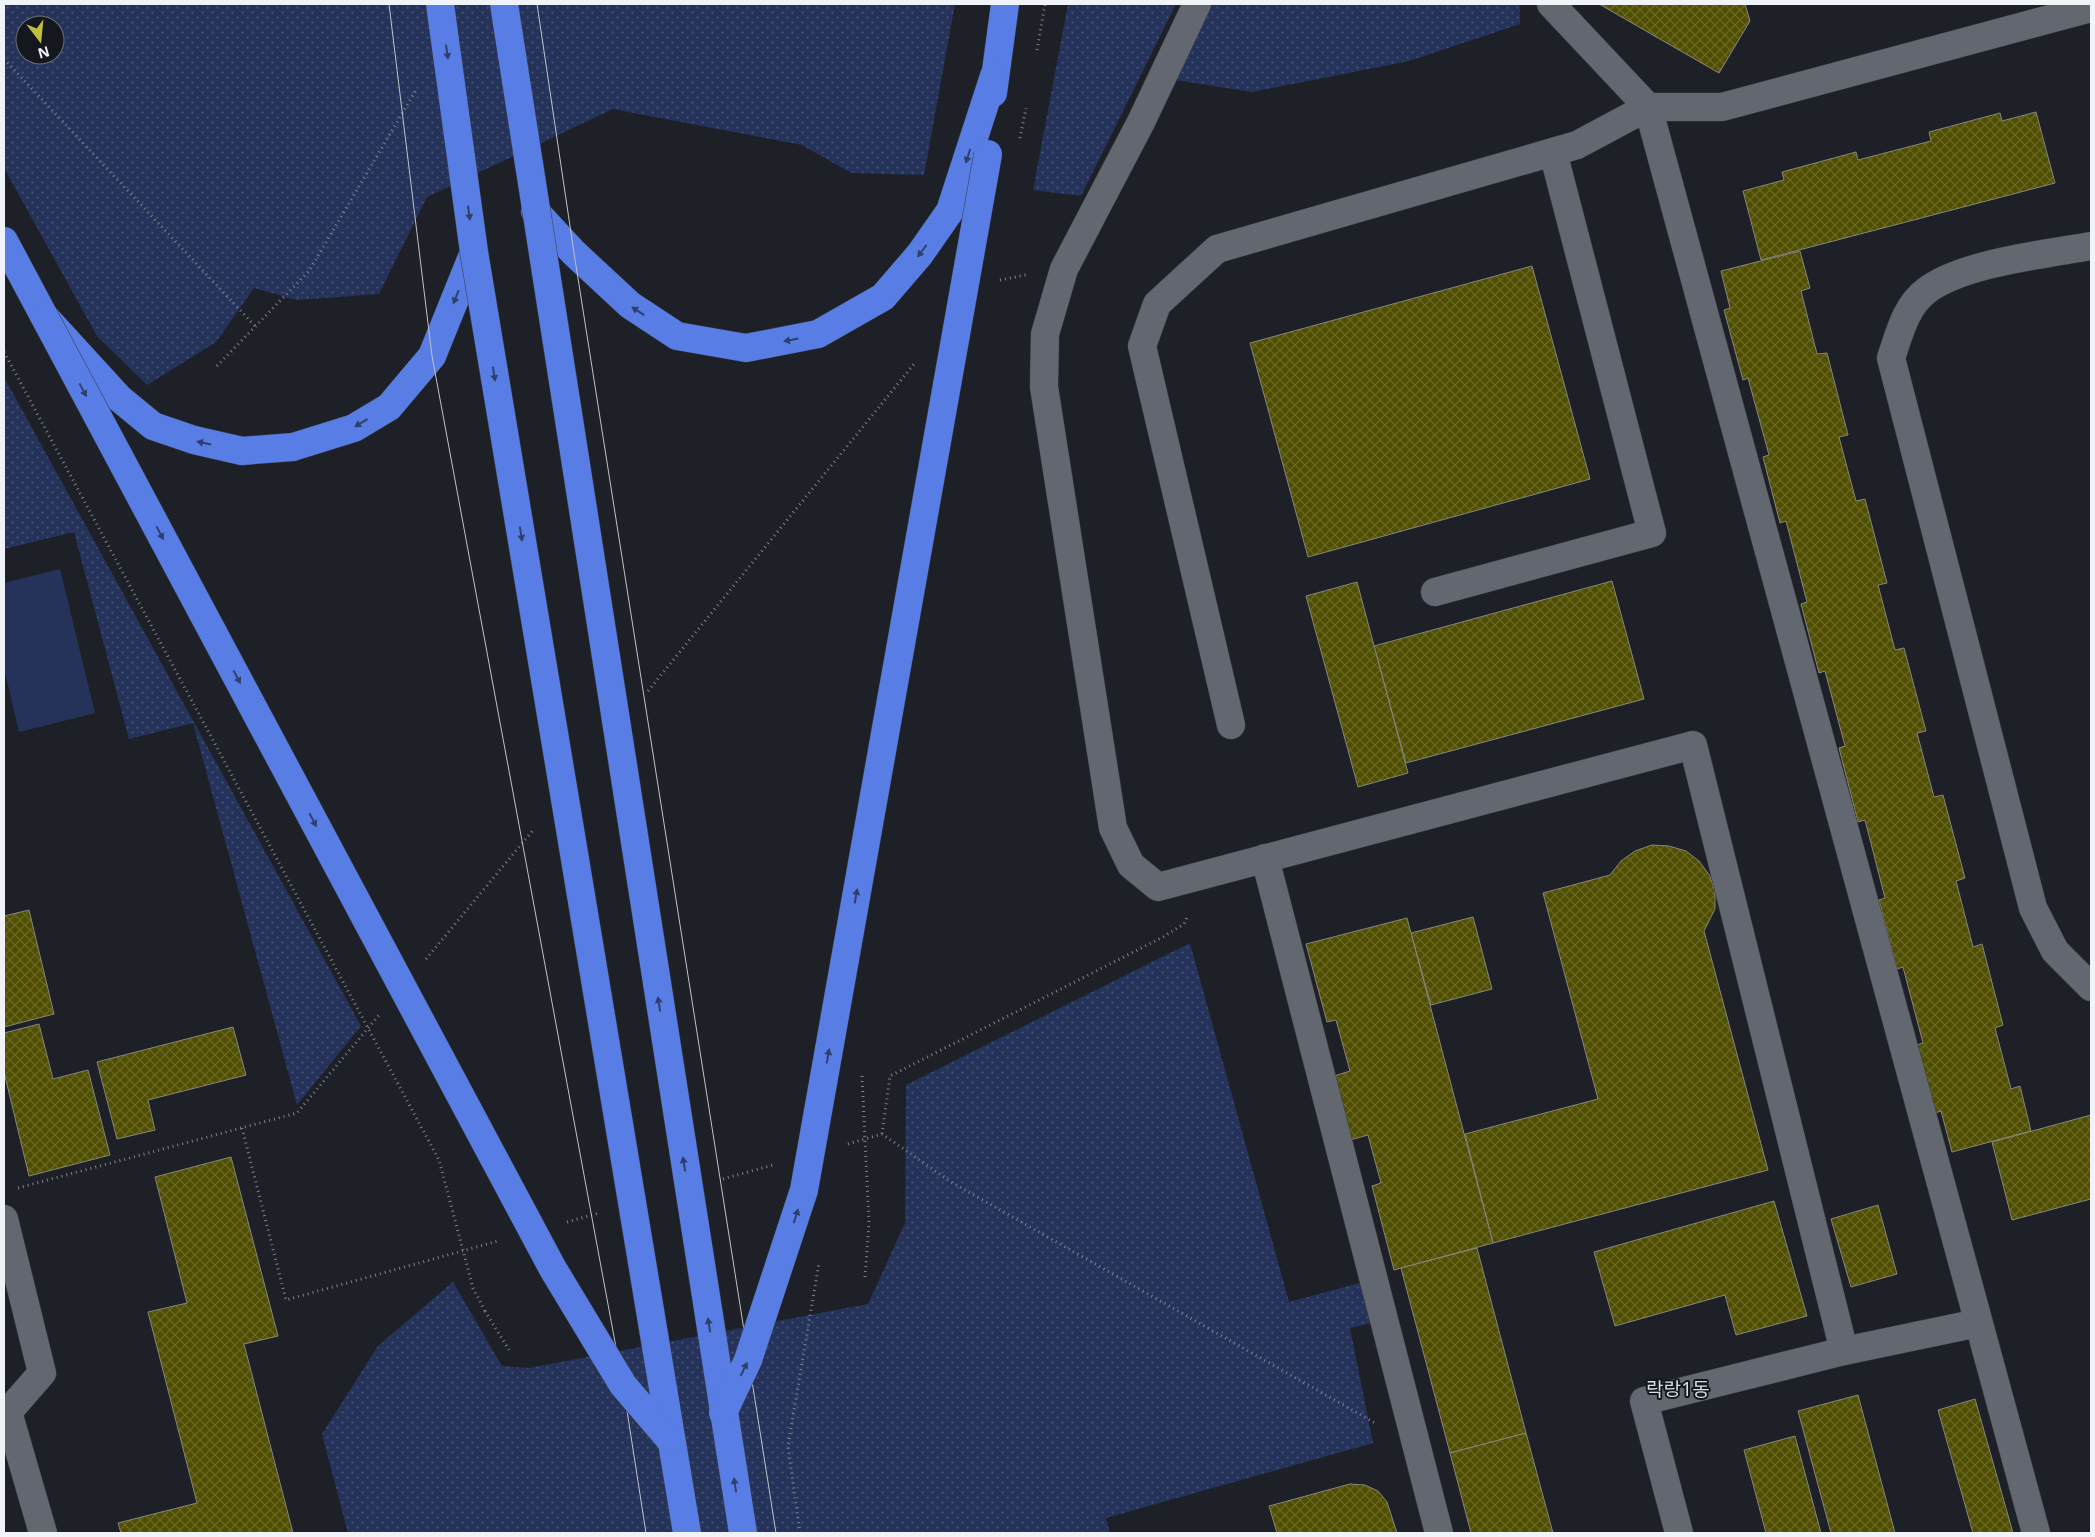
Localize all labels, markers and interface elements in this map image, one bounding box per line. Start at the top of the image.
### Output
north arrow [15,15,65,65]
text: N [36,42,52,64]
one-way arrow [443,44,451,60]
one-way arrow [964,148,971,163]
one-way arrow [465,205,473,221]
one-way arrow [916,244,927,257]
one-way arrow [452,290,459,305]
one-way arrow [631,306,644,315]
one-way arrow [783,336,799,344]
one-way arrow [491,366,499,382]
one-way arrow [79,383,87,397]
one-way arrow [355,419,368,428]
one-way arrow [195,438,211,446]
one-way arrow [156,526,164,541]
one-way arrow [517,526,525,542]
one-way arrow [232,670,241,683]
one-way arrow [309,813,317,827]
one-way arrow [853,888,861,904]
one-way arrow [654,995,662,1011]
one-way arrow [824,1048,832,1064]
one-way arrow [679,1156,687,1172]
one-way arrow [792,1208,800,1223]
one-way arrow [704,1316,712,1332]
one-way arrow [739,1362,748,1377]
district label: 락랑1동 [1646,1376,1710,1402]
one-way arrow [730,1477,738,1493]

